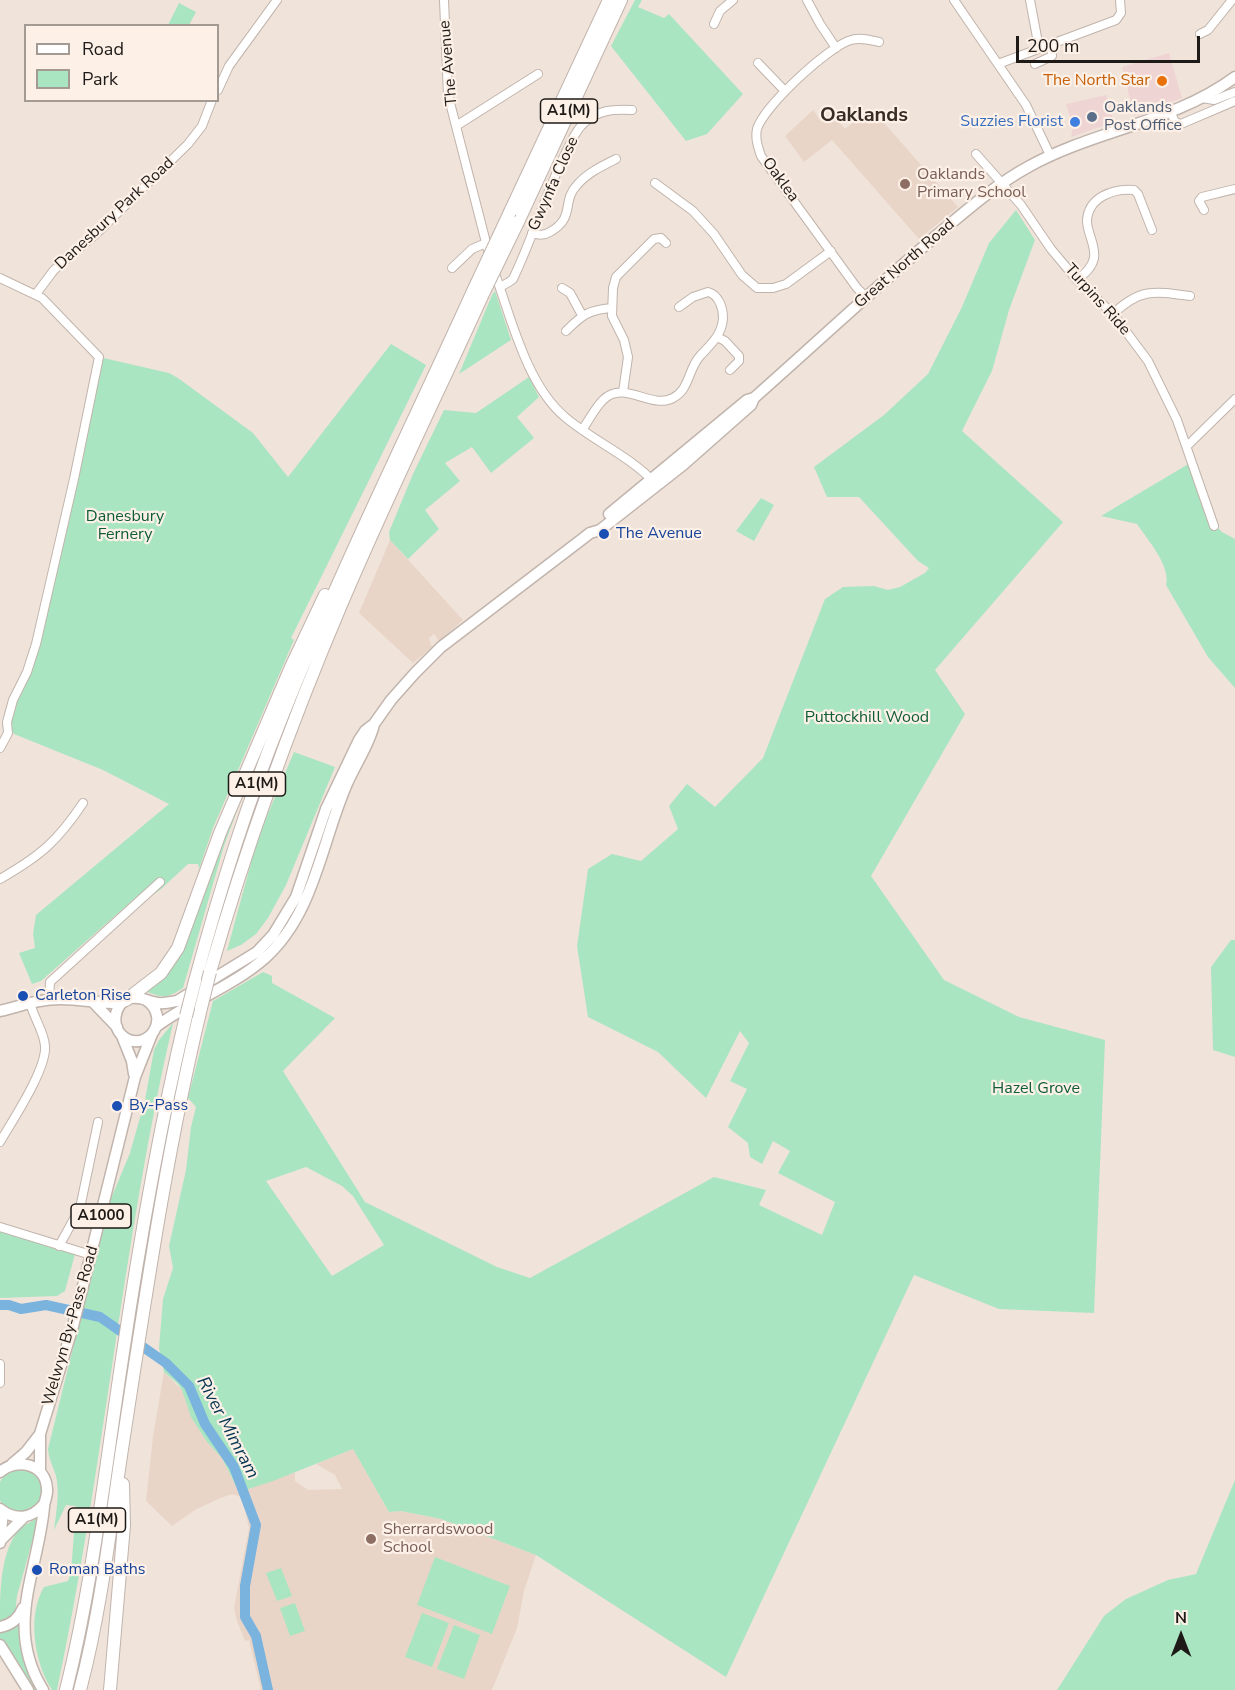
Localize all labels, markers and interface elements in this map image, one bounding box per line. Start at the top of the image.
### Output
street label: The Avenue [436,19,462,107]
legend [24,24,219,102]
scale bar [1019,24,1204,62]
text: 200 m [1027,34,1079,58]
text: Road [82,37,124,61]
text: Park [82,67,118,91]
place label: The North Star [1043,71,1150,91]
marker: The North Star [1155,74,1169,88]
place label: Oaklands Post Office [1104,98,1182,136]
road number: A1(M) [540,99,598,123]
district label: Oaklands [820,104,908,128]
marker: Oaklands Post Office [1085,110,1099,124]
place label: Suzzies Florist [960,112,1063,132]
marker: Suzzies Florist [1068,115,1082,129]
street label: Gwynfa Close [525,134,583,234]
street label: Danesbury Park Road [51,154,179,274]
street label: Oaklea [757,154,803,206]
place label: Oaklands Primary School [917,165,1026,203]
marker: Oaklands Primary School [898,177,912,191]
street label: Great North Road [851,215,959,313]
street label: Turpins Ride [1060,260,1134,340]
park label: Danesbury Fernery [86,507,164,545]
place label: The Avenue [616,524,702,544]
marker: The Avenue [597,527,611,541]
park label: Puttockhill Wood [805,708,929,728]
road number: A1(M) [228,772,286,796]
place label: Carleton Rise [35,986,131,1006]
marker: Carleton Rise [16,989,30,1003]
park label: Hazel Grove [992,1079,1080,1099]
place label: By-Pass [129,1096,188,1116]
marker: By-Pass [110,1099,124,1113]
road number: A1000 [71,1204,131,1228]
street label: Welwyn By-Pass Road [39,1244,103,1408]
water label: River Mimram [191,1373,263,1483]
road number: A1(M) [68,1508,126,1532]
place label: Sherrardswood School [383,1520,493,1558]
marker: Sherrardswood School [364,1532,378,1546]
place label: Roman Baths [49,1560,145,1580]
marker: Roman Baths [30,1563,44,1577]
north arrow [1151,1606,1211,1666]
text: N [1175,1607,1187,1629]

